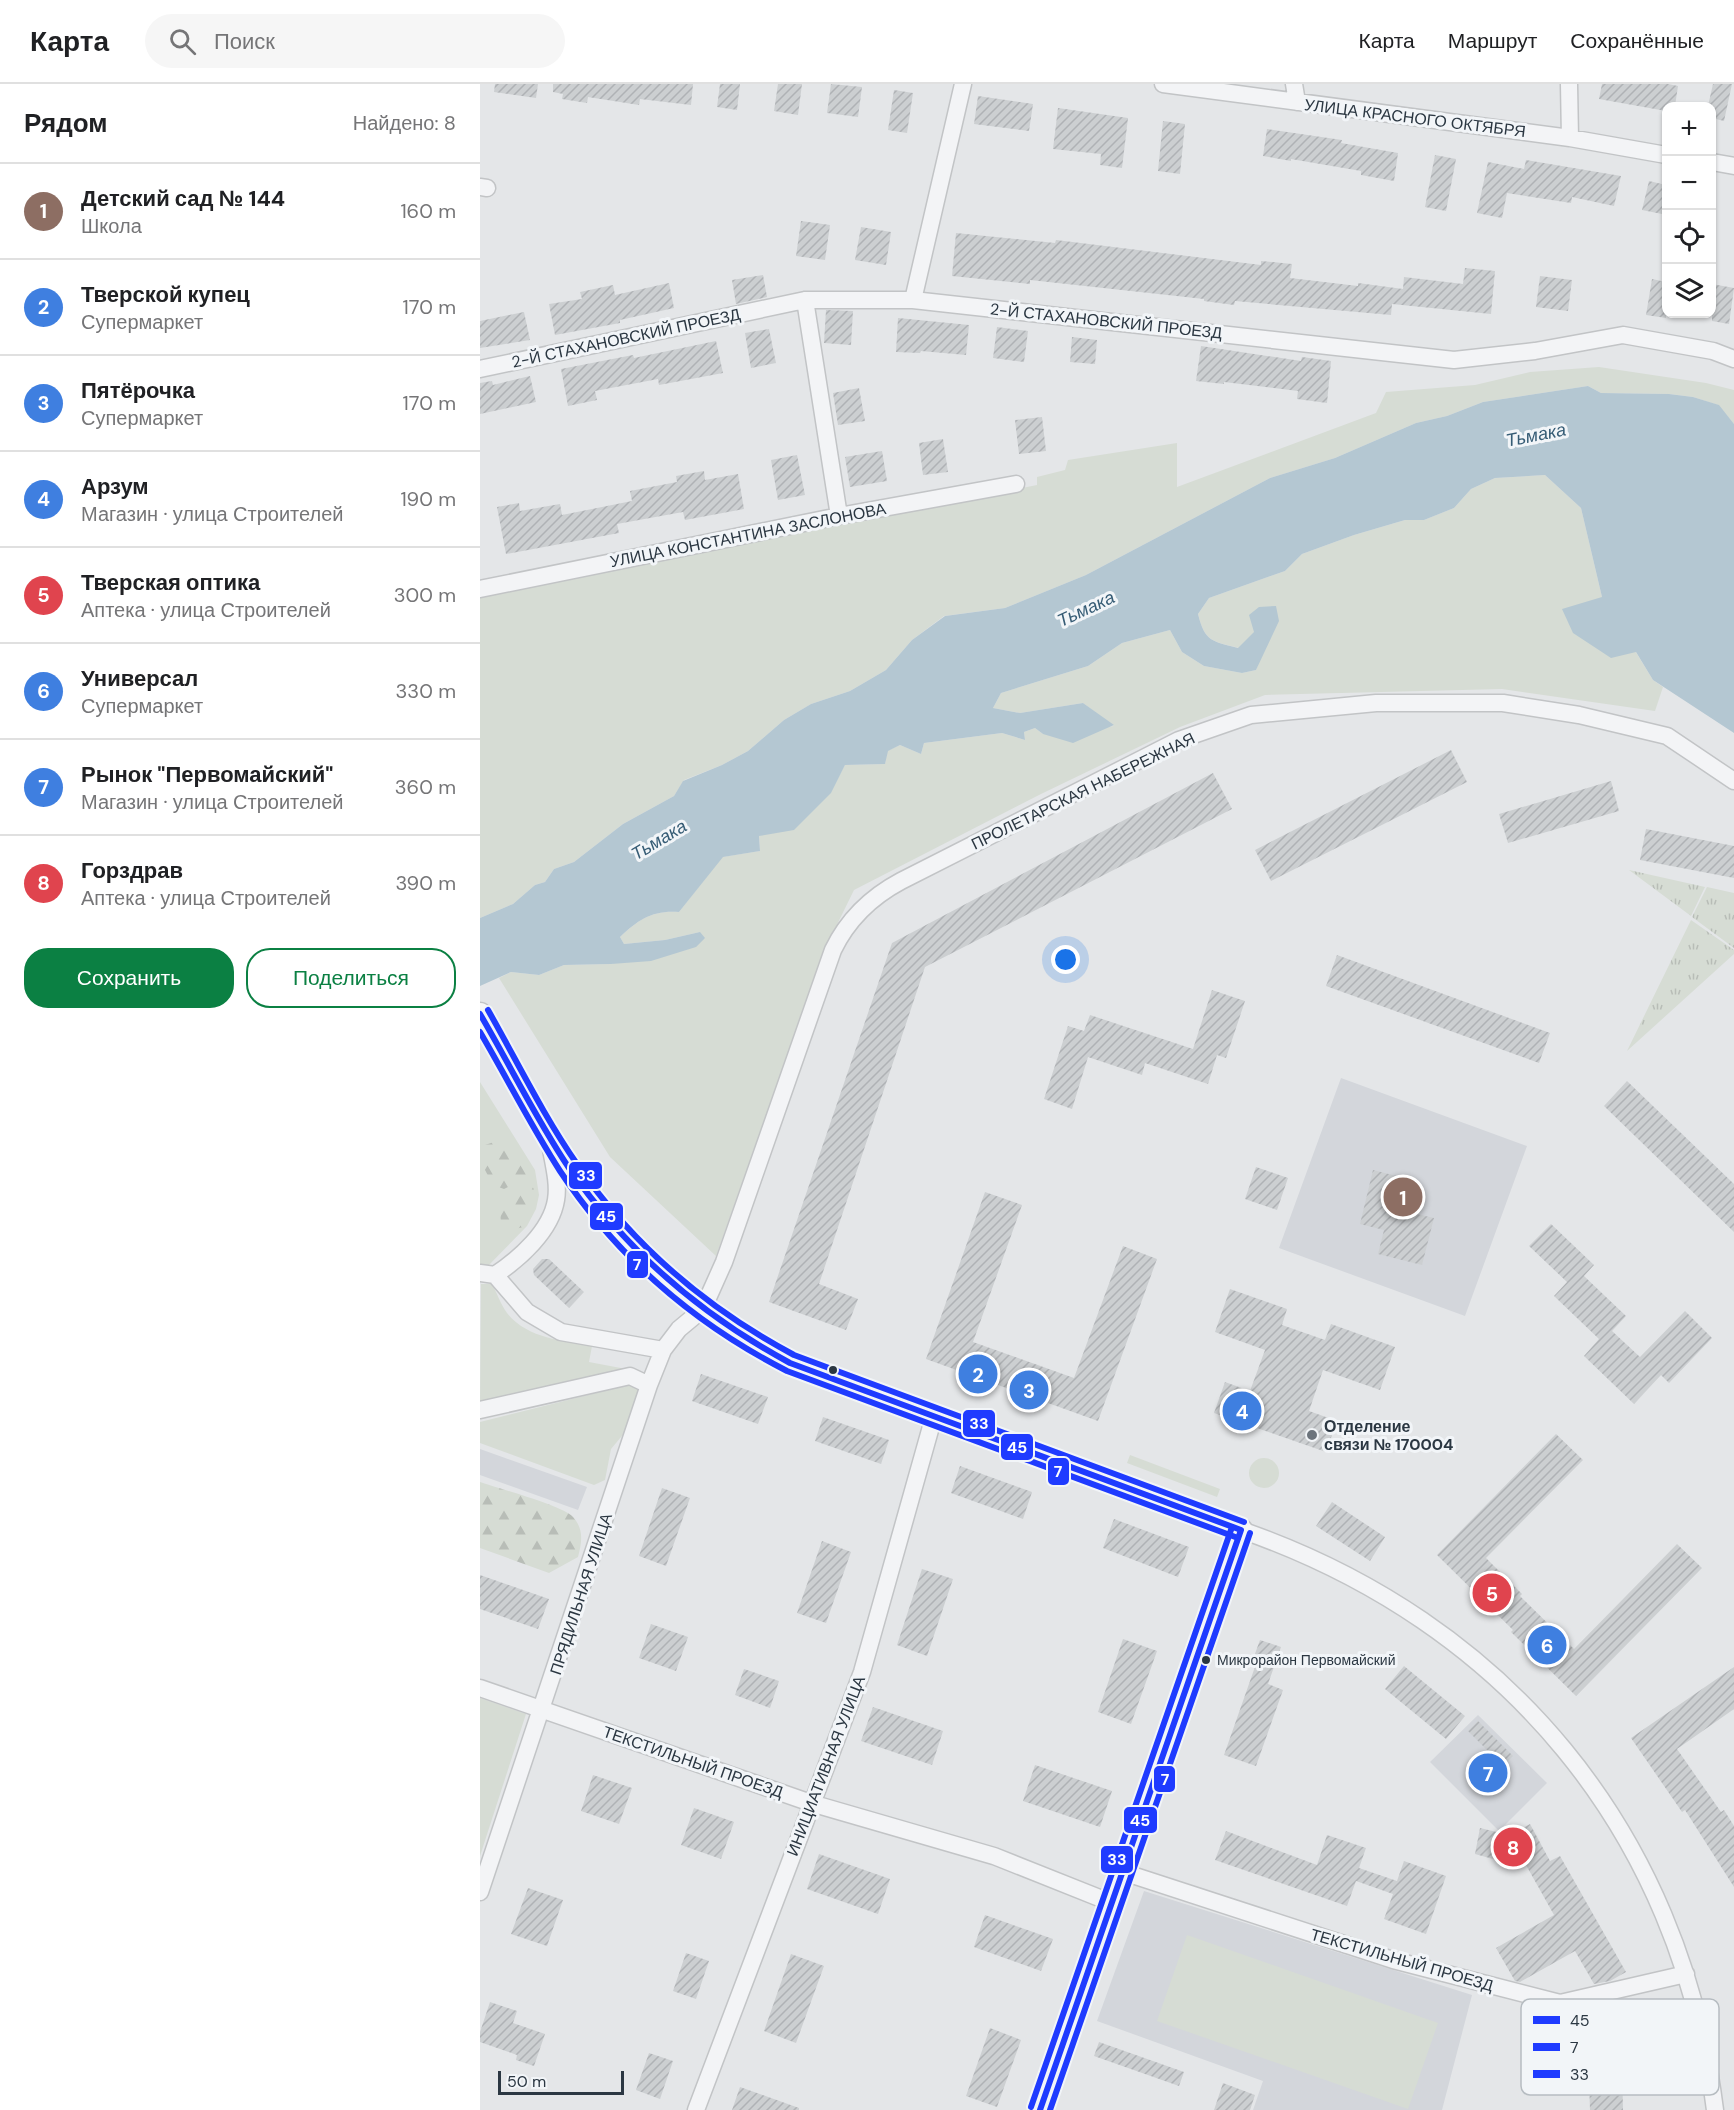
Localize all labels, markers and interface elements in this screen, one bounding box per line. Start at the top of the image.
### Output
search box [145,14,565,68]
text: Карта [30,23,109,60]
icon: search [166,25,199,58]
text: Поиск [214,27,275,56]
text: Карта [1359,27,1415,55]
text: Маршрут [1448,27,1537,55]
text: Сохранённые [1570,27,1704,55]
street label: УЛИЦА КРАСНОГО ОКТЯБРЯ [1303,94,1527,142]
map controls [1662,102,1716,318]
button: + [1662,102,1716,156]
text: Рядом [24,106,107,140]
text: Найдено: 8 [353,110,456,136]
button: − [1662,156,1716,210]
text: Детский сад № 144 [81,184,285,213]
text: 1 [40,198,47,224]
text: 160 m [400,198,456,224]
button: locate [1662,210,1716,264]
text: Школа [81,213,142,239]
button: layers [1662,264,1716,318]
text: Тверской купец [81,280,250,309]
text: 2 [38,294,49,320]
text: 170 m [403,294,456,320]
street label: 2-Й СТАХАНОВСКИЙ ПРОЕЗД [989,298,1223,344]
street label: 2-Й СТАХАНОВСКИЙ ПРОЕЗД [510,303,742,373]
text: Супермаркет [81,309,203,335]
text: Пятёрочка [81,376,195,405]
text: 3 [37,390,50,416]
text: 170 m [403,390,456,416]
text: Супермаркет [81,405,203,431]
water label: Тьмака [1504,417,1568,453]
text: Арзум [81,472,149,501]
text: 4 [37,486,50,512]
text: 190 m [400,486,456,512]
street label: УЛИЦА КОНСТАНТИНА ЗАСЛОНОВА [608,498,888,572]
text: Магазин · улица Строителей [81,501,343,527]
text: Тверская оптика [81,568,260,597]
text: 5 [37,582,50,608]
text: 300 m [394,582,456,608]
water label: Тьмака [1053,585,1119,633]
text: Аптека · улица Строителей [81,597,331,623]
text: Универсал [81,664,198,693]
text: 6 [37,678,50,704]
text: 330 m [396,678,456,704]
text: Супермаркет [81,693,203,719]
street label: ПРОЛЕТАРСКАЯ НАБЕРЕЖНАЯ [968,728,1198,854]
text: Рынок "Первомайский" [81,760,333,789]
text: 7 [38,774,49,800]
text: 360 m [395,774,456,800]
text: Магазин · улица Строителей [81,789,343,815]
water label: Тьмака [627,814,691,866]
text: Горздрав [81,856,183,885]
text: 8 [37,870,50,896]
text: 390 m [395,870,456,896]
text: Аптека · улица Строителей [81,885,331,911]
your location [1051,945,1080,974]
button: Сохранить [24,948,234,1008]
button: Поделиться [246,948,456,1008]
line badge: 33 [568,1161,603,1190]
text: 33 [576,1165,596,1186]
pin: 1 [1384,1174,1422,1220]
line badge: 45 [589,1202,624,1231]
text: 45 [596,1206,616,1227]
line badge: 7 [626,1250,649,1279]
text: 7 [633,1254,642,1275]
pin: 2 [958,1352,998,1396]
unlabelled marker [827,1364,839,1376]
pin: 3 [1010,1368,1048,1412]
pin: 4 [1222,1388,1262,1434]
line badge: 33 [962,1409,996,1438]
text: 33 [969,1413,989,1434]
place label: Отделение связи № 170004 [1324,1416,1454,1455]
marker: Отделение связи № 170004 [1305,1428,1319,1442]
line badge: 45 [1000,1433,1034,1461]
text: 45 [1007,1437,1027,1458]
line badge: 7 [1047,1457,1070,1486]
text: 7 [1054,1461,1063,1482]
street label: ПРЯДИЛЬНАЯ УЛИЦА [545,1510,617,1678]
pin: 5 [1472,1570,1512,1616]
pin: 6 [1528,1622,1566,1668]
place label: Микрорайон Первомайский [1217,1651,1396,1669]
marker: Микрорайон Первомайский [1200,1654,1212,1666]
street label: ИНИЦИАТИВНАЯ УЛИЦА [782,1673,870,1859]
street label: ТЕКСТИЛЬНЫЙ ПРОЕЗД [600,1721,786,1803]
pin: 7 [1468,1750,1508,1796]
line badge: 7 [1153,1765,1176,1793]
text: 7 [1161,1769,1170,1790]
line badge: 45 [1123,1806,1158,1834]
text: 45 [1130,1810,1150,1831]
pin: 8 [1494,1824,1532,1870]
line badge: 33 [1100,1845,1134,1874]
text: 33 [1107,1849,1127,1870]
street label: ТЕКСТИЛЬНЫЙ ПРОЕЗД [1308,1924,1496,1996]
legend [1521,1999,1719,2095]
text: 45 [1570,2010,1589,2031]
text: 7 [1570,2037,1579,2058]
text: 33 [1570,2064,1589,2085]
scale bar [498,2068,624,2096]
text: 50 m [507,2071,546,2092]

